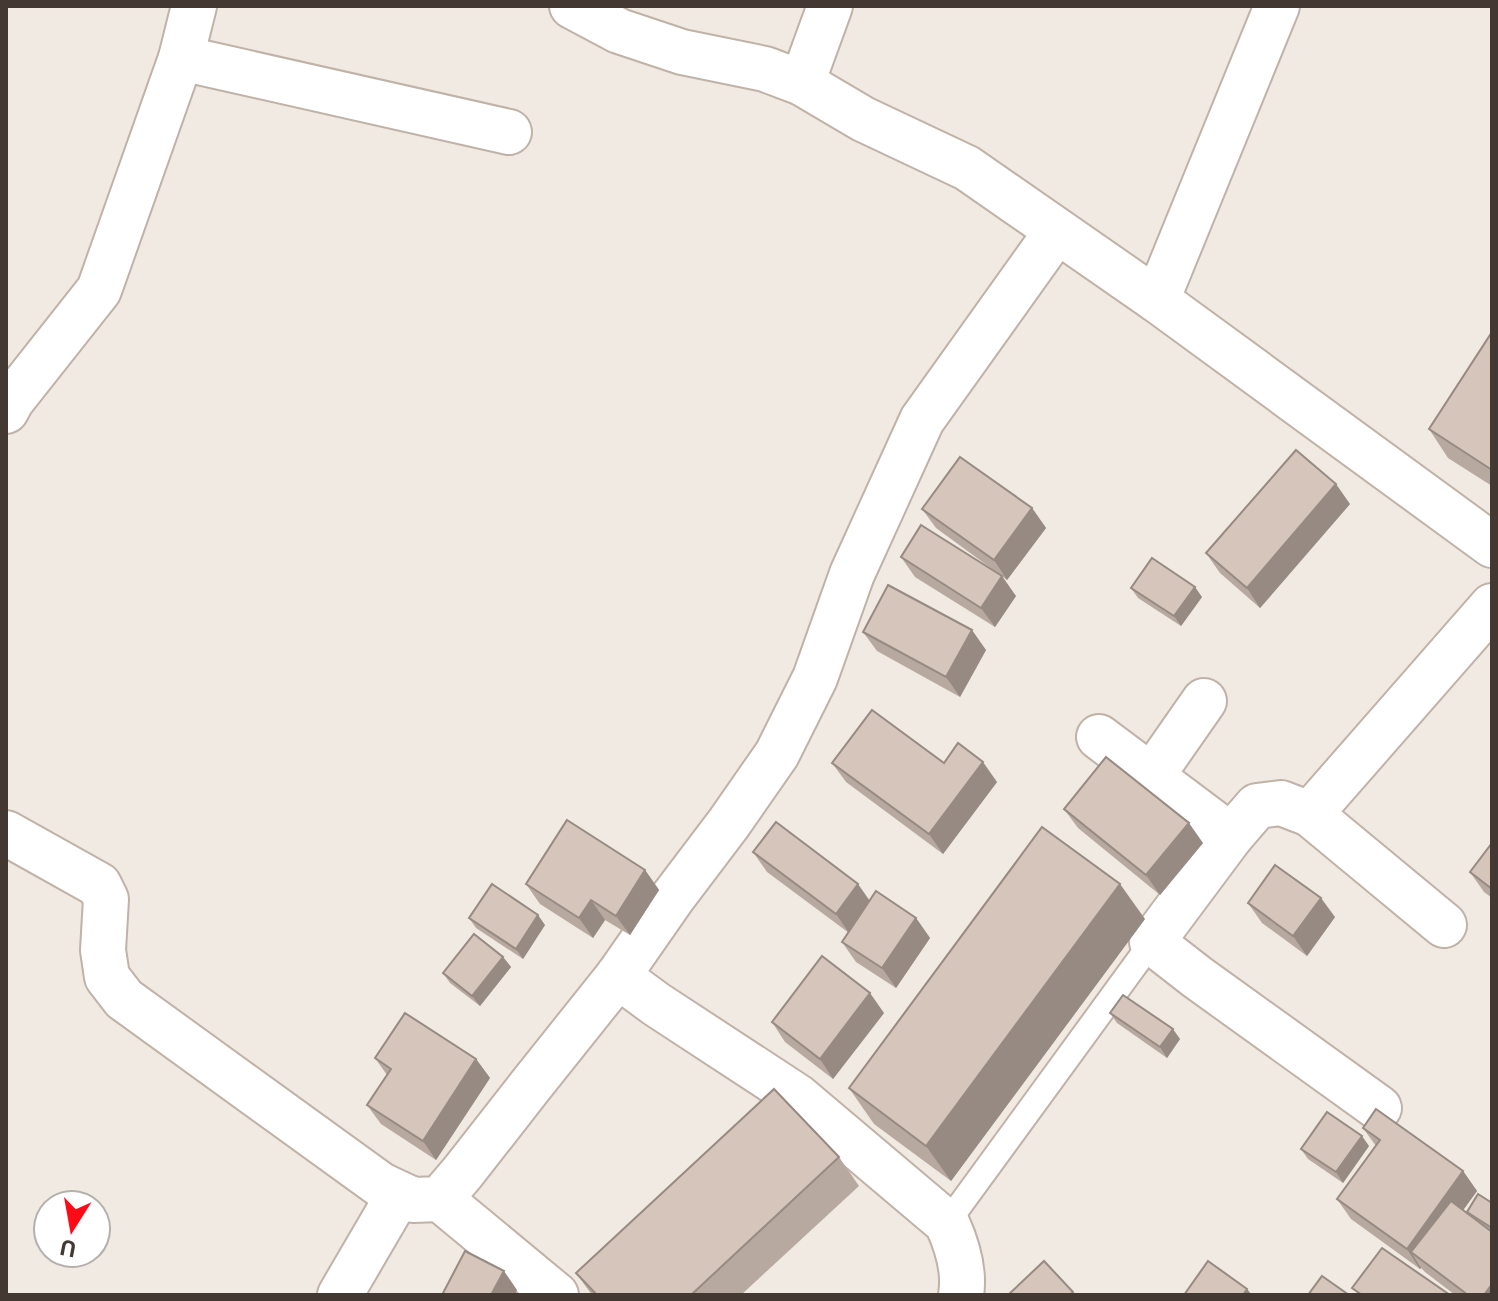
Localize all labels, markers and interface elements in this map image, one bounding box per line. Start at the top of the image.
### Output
north arrow [32,1189,112,1269]
text: U [57,1233,79,1266]

